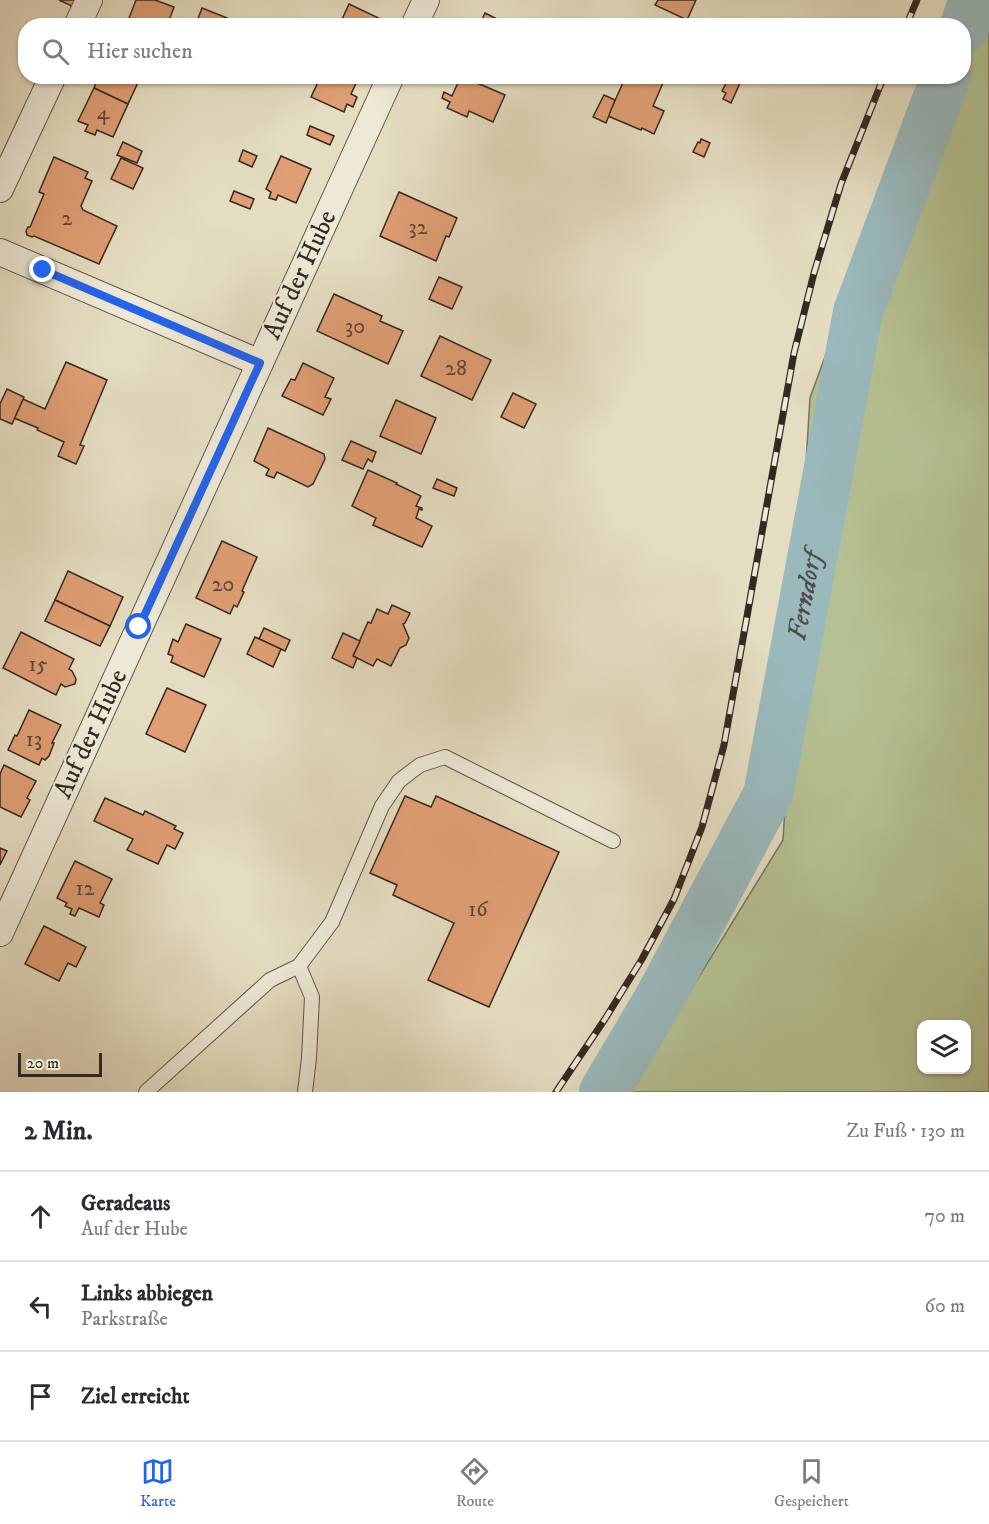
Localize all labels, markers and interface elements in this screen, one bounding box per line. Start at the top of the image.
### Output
search box [18,18,971,84]
icon: search [39,35,72,68]
text: Hier suchen [87,38,193,65]
house number: 4 [97,99,111,126]
house number: 2 [62,205,73,232]
street label: Auf der Hube [256,205,344,345]
house number: 32 [408,214,428,241]
route end [29,256,55,282]
house number: 30 [345,313,365,340]
house number: 28 [445,355,467,382]
water label: Ferndorf [780,542,831,643]
house number: 20 [212,571,234,598]
route start [125,613,151,639]
house number: 15 [29,651,48,678]
street label: Auf der Hube [47,664,135,804]
house number: 13 [26,726,42,753]
house number: 12 [76,875,95,902]
house number: 16 [468,896,489,923]
map controls [917,1020,971,1074]
button: layers [917,1020,971,1074]
scale bar [18,1050,102,1078]
text: 20 m [27,1053,59,1073]
text: 2 Min. [24,1115,93,1148]
text: Zu Fuß · 130 m [846,1119,965,1144]
text: Geradeaus [81,1190,170,1217]
icon: ahead [24,1200,57,1233]
text: 70 m [924,1204,965,1229]
text: Auf der Hube [81,1217,188,1242]
text: Links abbiegen [81,1280,213,1307]
icon: left [24,1290,57,1323]
text: 60 m [925,1294,965,1319]
text: Parkstraße [81,1307,168,1332]
icon: arrive [24,1380,57,1413]
text: Ziel erreicht [81,1383,189,1410]
tab: Karte [140,1455,176,1511]
tab: Route [456,1455,494,1511]
tab: Gespeichert [774,1455,849,1511]

